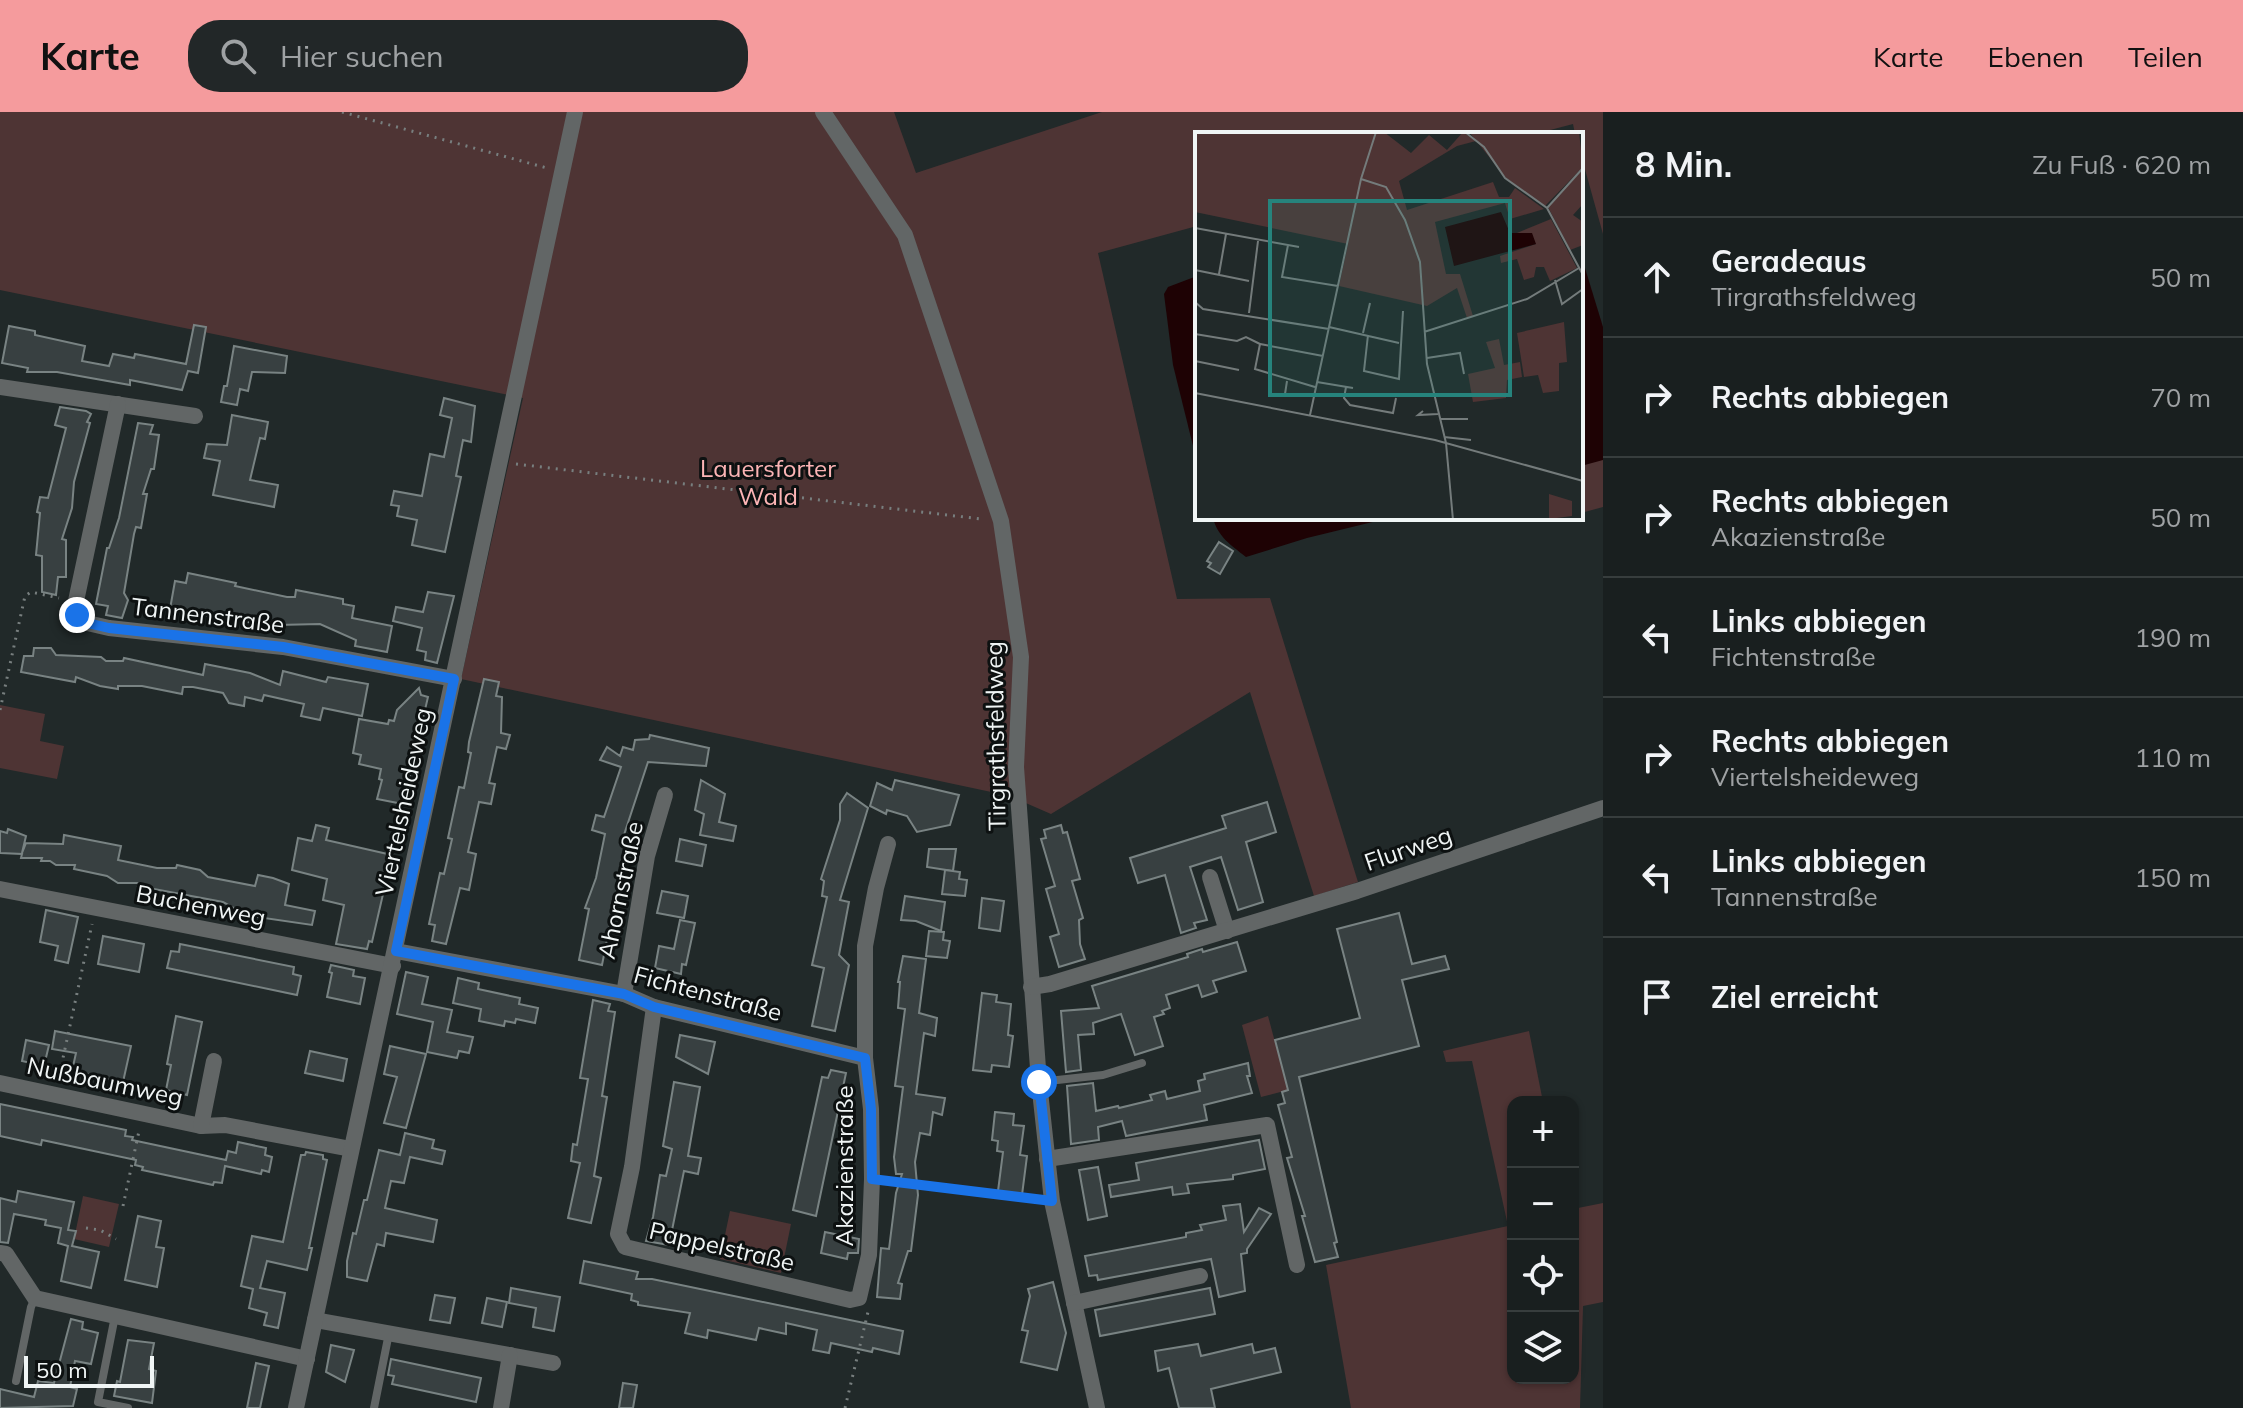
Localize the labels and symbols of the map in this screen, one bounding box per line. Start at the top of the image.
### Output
inset map [1195,132,1583,520]
park label: Lauersforter Wald [700,453,836,511]
street label: Tannenstraße [130,591,286,639]
route end [59,597,95,633]
street label: Tirgrathsfeldweg [978,641,1012,831]
street label: Viertelsheideweg [368,705,438,899]
street label: Ahornstraße [591,819,649,961]
street label: Flurweg [1360,819,1456,877]
street label: Buchenweg [134,878,268,932]
street label: Fichtenstraße [631,959,785,1027]
street label: Nußbaumweg [24,1050,186,1112]
route start [1021,1064,1057,1100]
street label: Akazienstraße [829,1085,859,1247]
street label: Pappelstraße [646,1215,798,1277]
scale bar [24,1352,154,1388]

